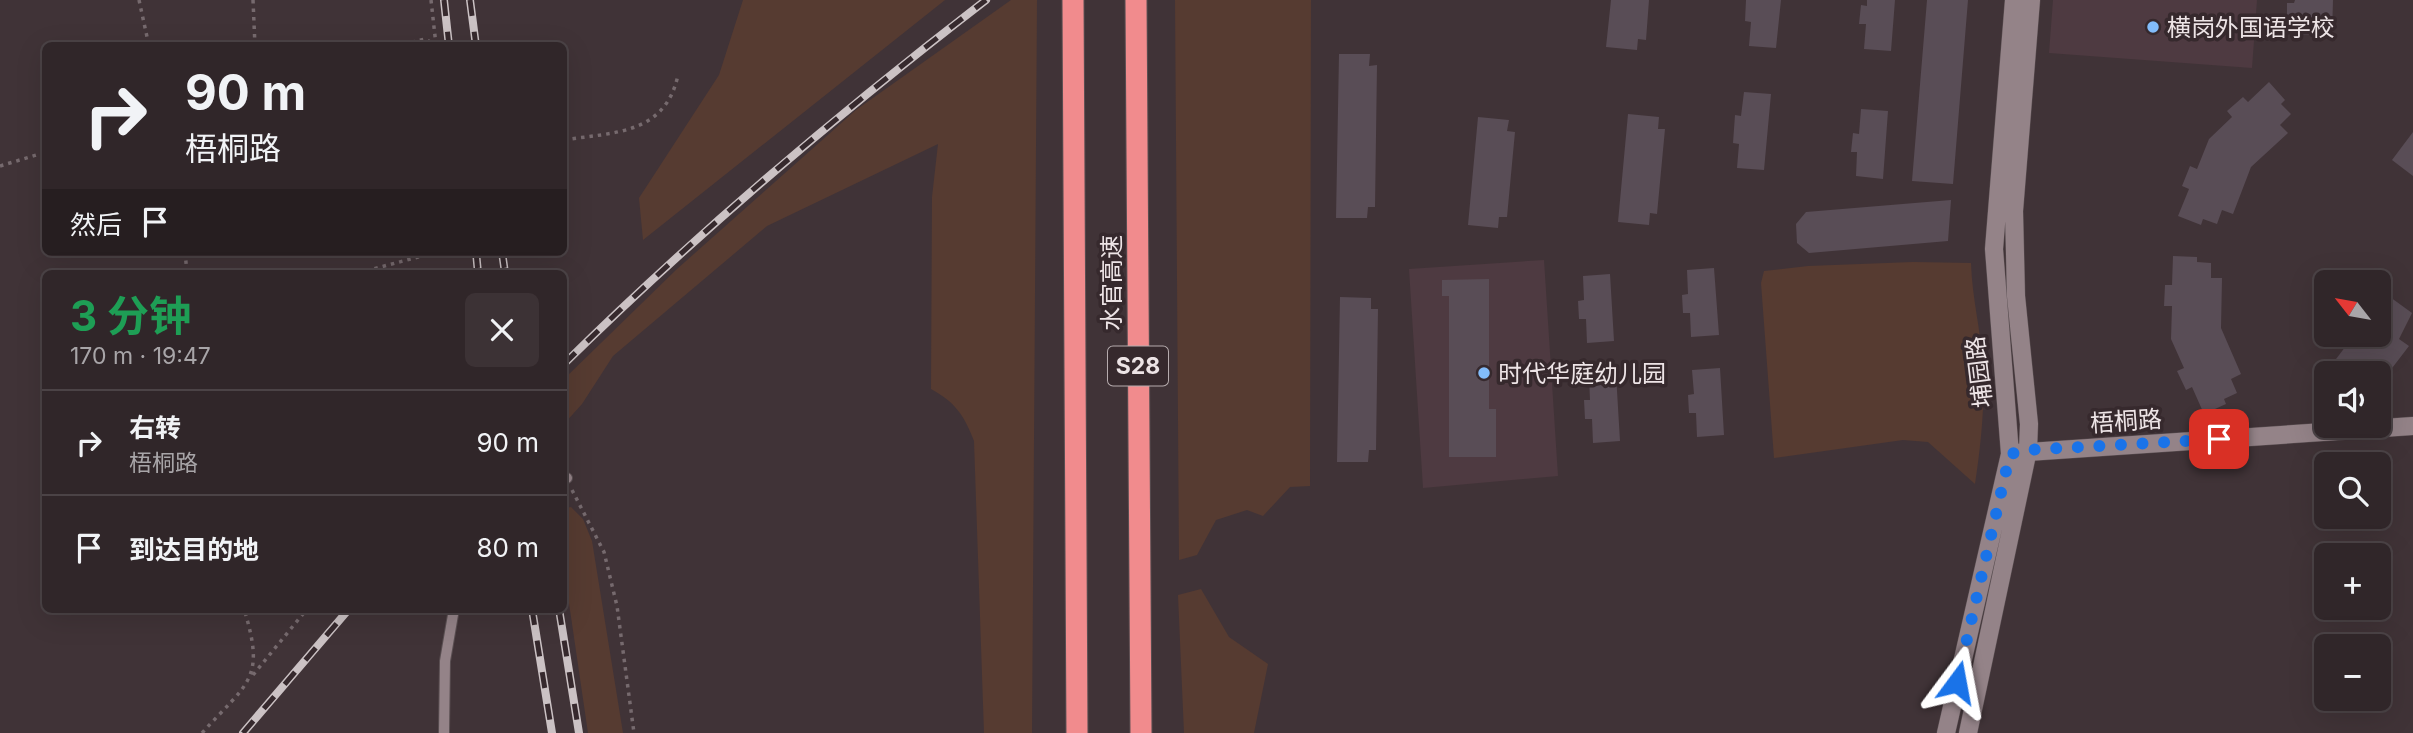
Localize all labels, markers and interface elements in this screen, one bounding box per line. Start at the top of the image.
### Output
place label: 横岗外国语学校 [2167,13,2335,42]
marker: 横岗外国语学校 [2145,19,2161,35]
text: 90 m [185,63,306,122]
icon: right [70,70,161,161]
text: 梧桐路 [185,129,281,168]
icon: arrive [136,203,174,241]
text: 然后 [70,209,122,240]
street label: 水官高速 [1097,235,1126,331]
north arrow [2314,270,2390,346]
map controls [2314,270,2391,711]
text: 3 分钟 [70,290,191,341]
button: close [465,293,539,367]
street label: 埔园路 [1960,335,1998,409]
text: 170 m · 19:47 [70,342,211,370]
road number: S28 [1108,346,1168,386]
place label: 时代华庭幼儿园 [1498,359,1666,388]
button: sound [2314,361,2391,438]
marker: 时代华庭幼儿园 [1476,365,1492,381]
street label: 梧桐路 [2089,404,2163,438]
pin [2189,409,2249,469]
text: 右转 [129,412,181,443]
icon: arrive [2200,420,2238,458]
icon: right [70,424,108,462]
text: 90 m [476,427,539,458]
text: 梧桐路 [129,449,198,477]
button: search [2314,452,2391,529]
icon: arrive [70,529,108,567]
text: 80 m [476,532,539,563]
text: 到达目的地 [129,534,259,565]
button: + [2314,543,2391,620]
button: − [2314,634,2391,711]
position arrow [1920,645,1994,719]

